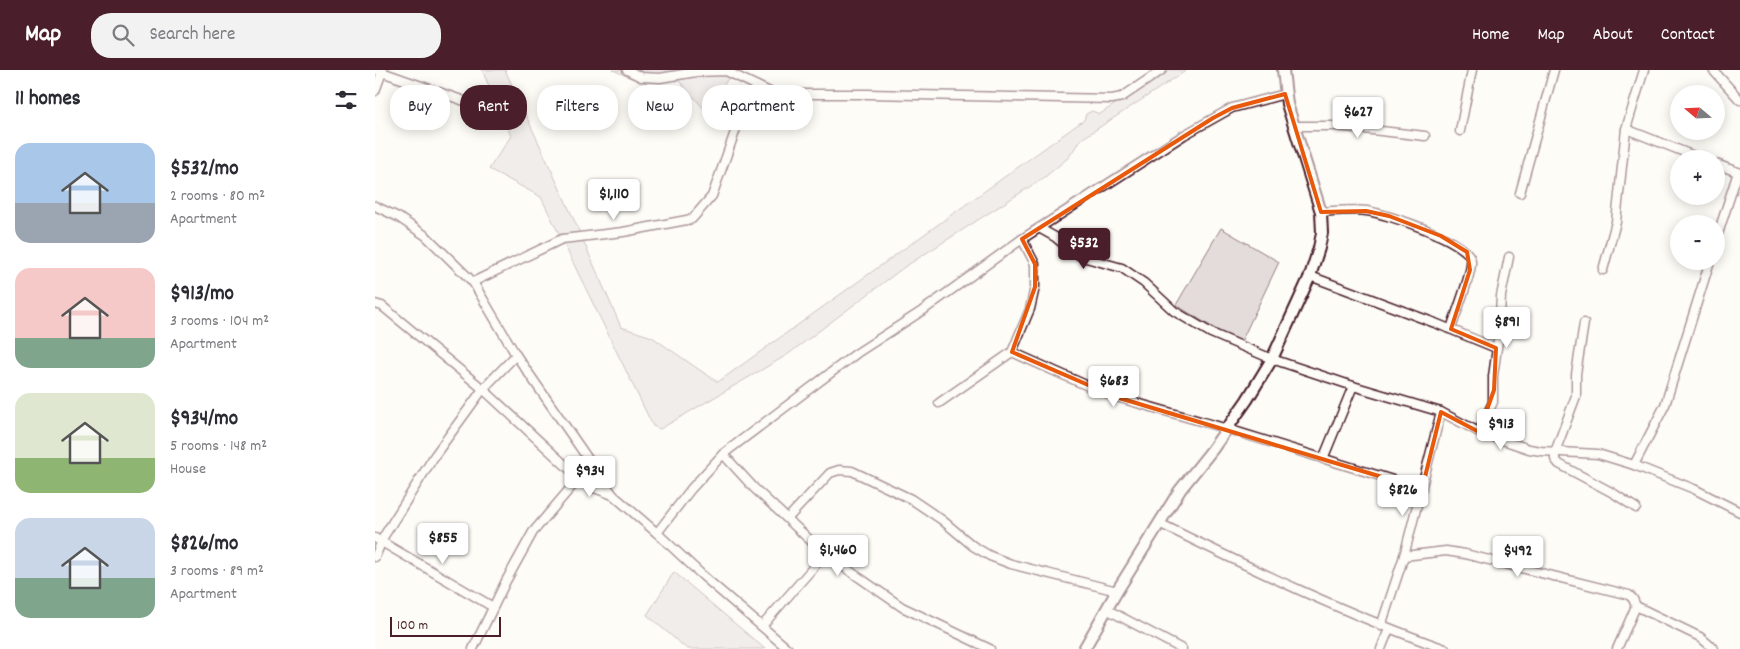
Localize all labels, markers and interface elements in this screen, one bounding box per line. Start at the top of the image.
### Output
search box [91,13,441,58]
text: Map [25,18,61,52]
icon: search [109,21,137,49]
text: Search here [149,22,235,49]
text: Home [1472,23,1509,48]
text: Map [1537,23,1565,48]
text: About [1593,23,1633,48]
text: Contact [1661,23,1715,48]
text: 11 homes [15,85,80,115]
chip: Buy [390,85,450,130]
chip: Rent [460,85,527,130]
chip: Filters [537,85,618,130]
chip: New [628,85,692,130]
chip: Apartment [702,85,813,130]
north arrow [1670,85,1725,140]
map controls [1670,85,1725,270]
icon: filters [332,86,360,114]
pin: $627 [1328,97,1388,139]
text: $627 [1343,101,1373,124]
button: + [1670,150,1725,205]
text: $532/mo [170,155,239,185]
icon: home [55,163,115,223]
pin: $1,110 [573,178,655,221]
text: $1,110 [599,183,629,206]
text: 2 rooms · 80 m² [170,185,265,208]
text: Apartment [170,208,237,231]
button: − [1670,215,1725,270]
pin: $532 [1054,228,1114,270]
text: $532 [1069,232,1099,255]
text: $913/mo [170,280,234,310]
icon: home [55,288,115,348]
pin: $891 [1477,306,1537,349]
text: 3 rooms · 104 m² [170,310,269,333]
text: $891 [1494,311,1520,334]
text: Apartment [170,333,237,356]
pin: $683 [1084,366,1144,408]
text: $683 [1099,370,1129,393]
text: $934/mo [170,405,238,435]
pin: $913 [1471,408,1531,451]
icon: home [55,413,115,473]
text: $913 [1488,413,1514,436]
text: 5 rooms · 148 m² [170,435,267,458]
pin: $934 [560,456,620,498]
text: House [170,458,206,481]
text: $934 [575,460,605,483]
pin: $826 [1373,474,1433,517]
text: $826 [1388,479,1418,502]
pin: $855 [413,522,473,565]
text: $855 [428,527,458,550]
text: $826/mo [170,530,238,560]
pin: $1,460 [797,534,879,577]
pin: $492 [1488,536,1548,578]
icon: home [55,538,115,598]
text: $1,460 [819,539,857,562]
text: $492 [1503,540,1533,563]
text: 3 rooms · 89 m² [170,560,264,583]
text: Apartment [170,583,237,606]
scale bar [390,614,501,637]
text: 100 m [397,616,428,636]

